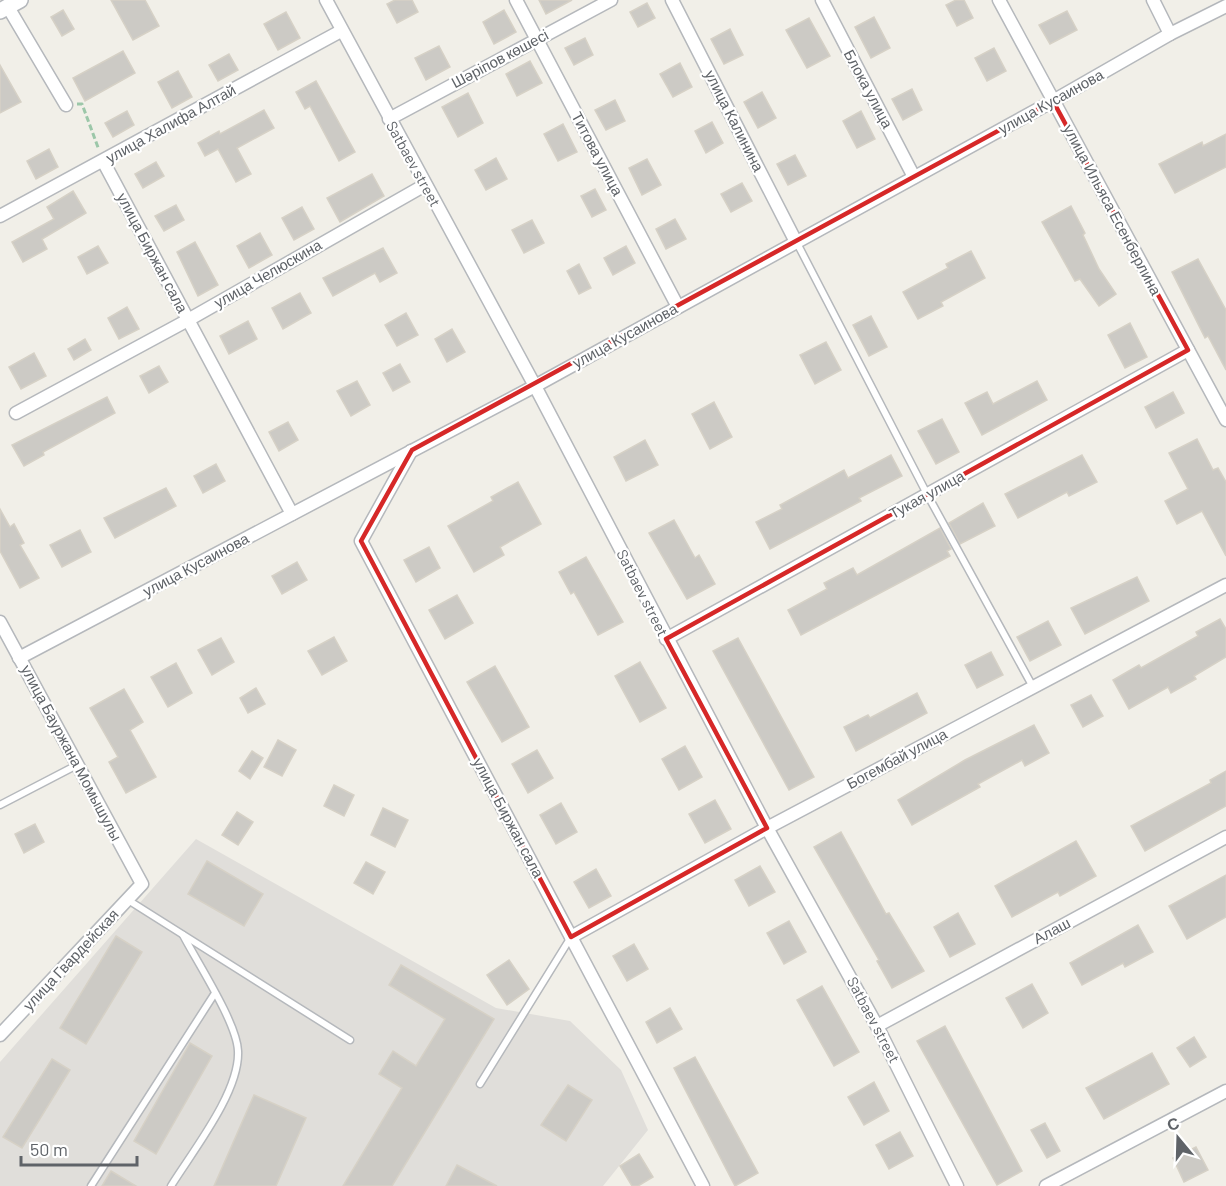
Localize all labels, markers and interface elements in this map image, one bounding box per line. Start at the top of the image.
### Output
street label: Шәріпов көшесі [448,25,551,91]
street label: Блока улица [841,46,897,131]
street label: улица Кусаинова [995,65,1107,137]
street label: улица Калинина [702,67,769,175]
street label: улица Халифа Алтай [102,80,239,166]
street label: Титова улица [568,109,628,199]
street label: Satbaev street [383,118,445,209]
street label: улица Ильяса Есенберлина [1060,121,1166,299]
street label: улица Биржан сала [114,189,192,316]
street label: улица Челюскина [211,235,325,311]
street label: улица Кусаинова [569,299,681,371]
street label: Тукая улица [886,466,968,522]
street label: улица Кусаинова [140,528,252,600]
street label: Satbaev street [613,546,672,639]
street label: улица Бауржана Момышулы [18,661,126,844]
street label: Богембай улица [843,724,950,792]
street label: улица Биржан сала [470,754,548,881]
street label: улица Гвардейская [19,905,122,1014]
street label: Алаш [1030,913,1073,947]
street label: Satbaev street [844,973,904,1066]
north arrow [1148,1108,1208,1168]
text: С [1164,1112,1182,1134]
scale bar [21,1129,136,1167]
text: 50 m [30,1138,68,1160]

